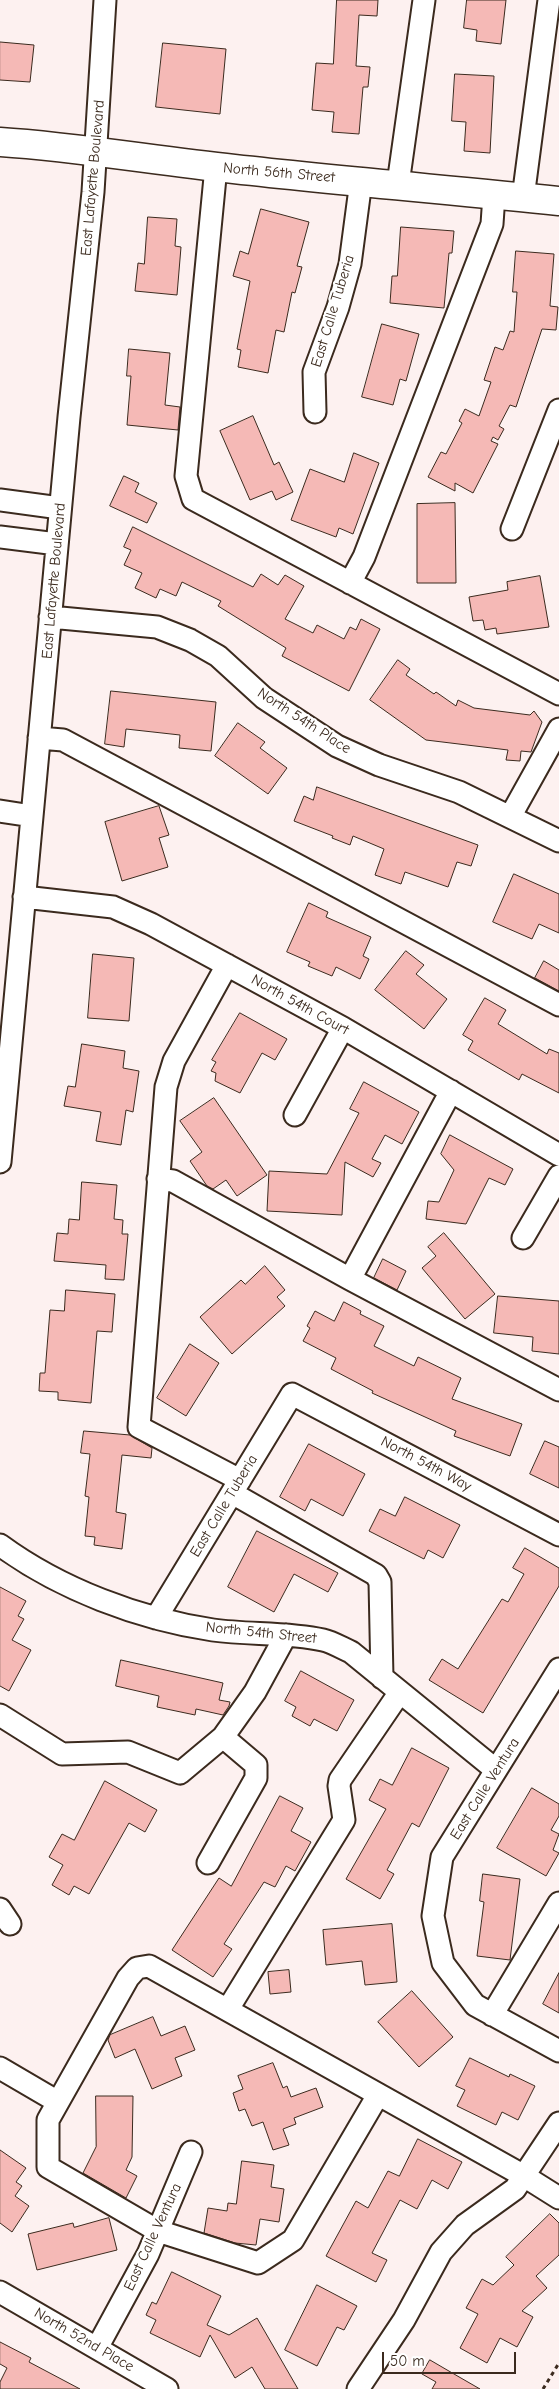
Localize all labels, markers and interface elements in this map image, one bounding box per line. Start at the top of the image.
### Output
street label: East Lafayette Boulevard [77,99,109,257]
street label: North 56th Street [222,159,336,187]
street label: East Calle Tuberia [307,253,359,369]
street label: East Lafayette Boulevard [38,502,70,660]
street label: North 54th Place [254,684,354,758]
street label: North 54th Court [248,971,352,1039]
street label: North 54th Way [378,1433,474,1495]
street label: East Calle Tuberia [186,1451,262,1561]
street label: North 54th Street [205,1618,317,1648]
street label: East Calle Ventura [446,1735,524,1843]
street label: East Calle Ventura [120,2180,186,2294]
street label: North 52nd Place [31,2304,137,2376]
scale bar [384,2342,518,2374]
text: 50 m [390,2352,425,2370]

